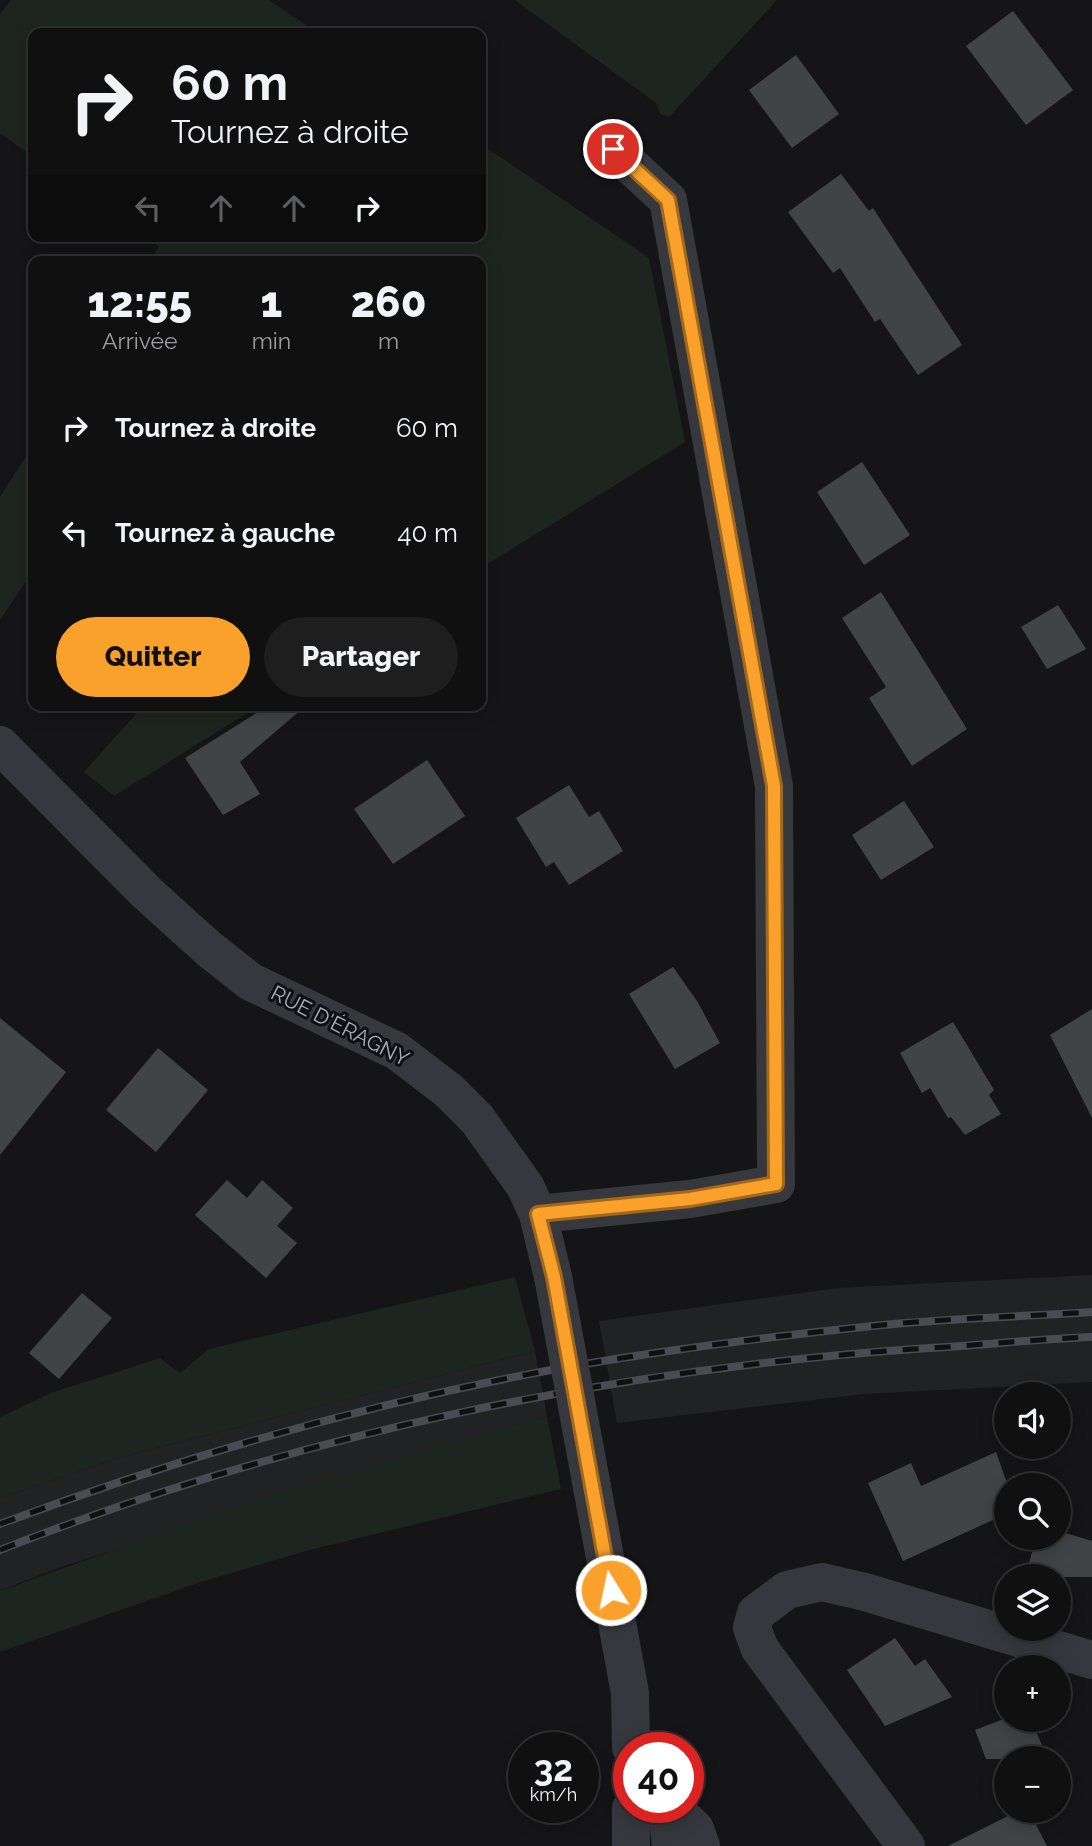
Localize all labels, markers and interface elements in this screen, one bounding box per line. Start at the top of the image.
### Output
text: 60 m [171,54,288,111]
icon: right [56,56,147,147]
text: Tournez à droite [171,113,409,150]
pin [583,119,643,179]
icon: arrive [594,130,632,168]
icon: left [129,189,167,227]
icon: ahead [202,189,240,227]
icon: ahead [275,189,313,227]
icon: right [348,189,386,227]
text: 12:55 [88,278,192,327]
text: 1 [261,278,282,327]
text: 260 [351,278,426,327]
text: Arrivée [102,327,178,354]
text: min [252,327,291,354]
text: m [378,327,399,354]
icon: right [56,409,94,447]
text: Tournez à droite [115,413,316,443]
text: 60 m [396,413,458,443]
icon: left [56,514,94,552]
text: Tournez à gauche [115,518,335,548]
text: 40 m [397,518,458,548]
button: Quitter [56,617,250,697]
button: Partager [264,617,458,697]
street label: RUE D'ÉRAGNY [267,980,414,1071]
map controls [994,1382,1071,1823]
button: sound [994,1382,1071,1459]
button: search [994,1473,1071,1550]
position arrow [574,1553,648,1627]
button: layers [994,1564,1071,1641]
button: + [994,1655,1071,1732]
speed limit sign: 40 [613,1732,704,1823]
button: − [994,1746,1071,1823]
text: 32 [534,1748,573,1789]
text: km/h [530,1784,577,1805]

